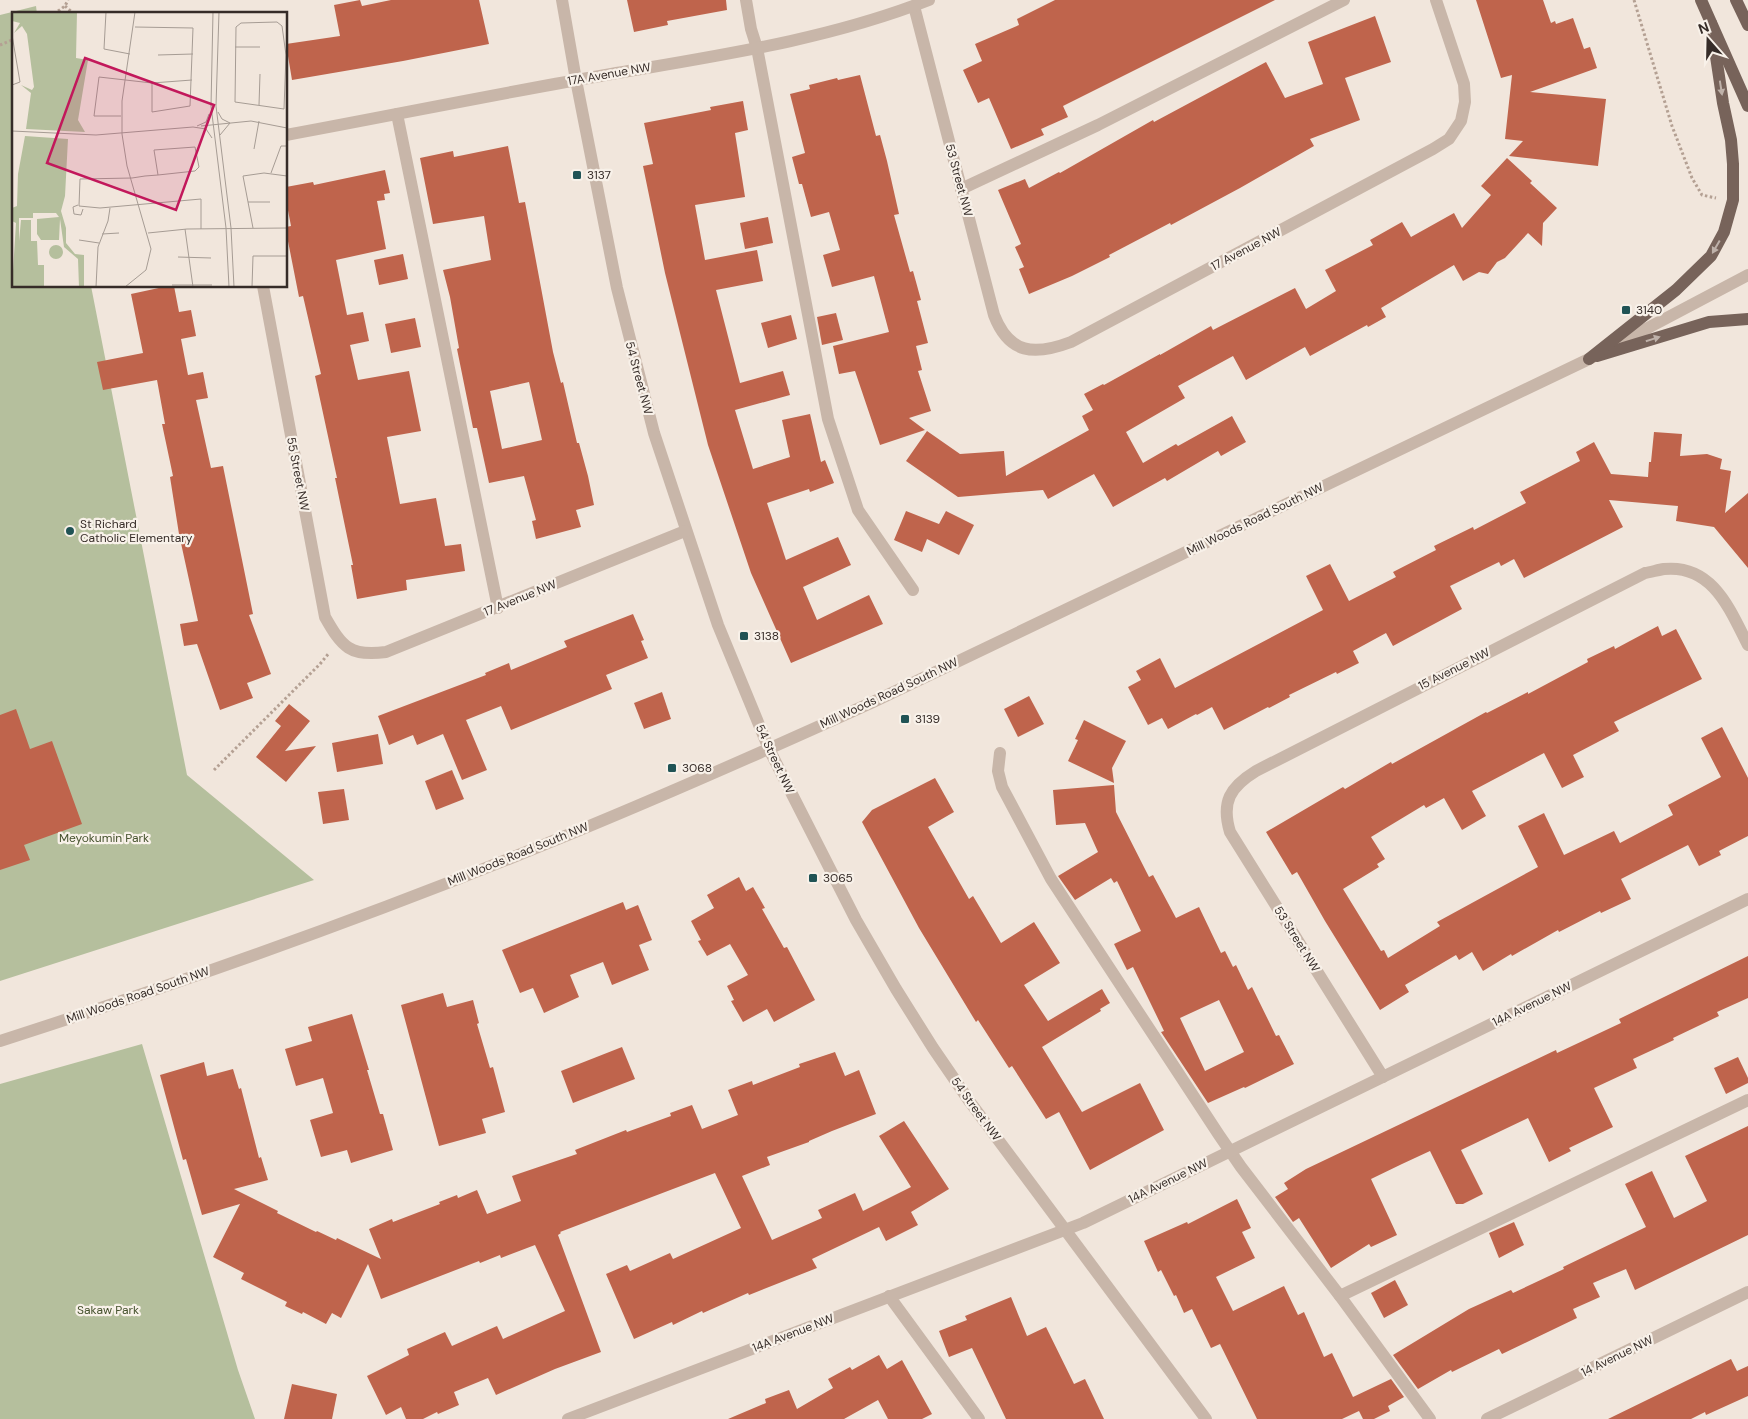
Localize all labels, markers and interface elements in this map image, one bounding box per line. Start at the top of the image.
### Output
inset map [12,12,288,288]
north arrow [1683,15,1733,65]
text: N [1696,18,1711,38]
street label: 17A Avenue NW [566,59,652,89]
one-way arrow [1717,81,1725,97]
street label: 53 Street NW [942,142,976,219]
place label: 3137 [587,167,611,183]
marker: 3137 [571,169,583,181]
street label: 17 Avenue NW [1208,224,1284,274]
one-way arrow [1712,239,1720,254]
place label: 3140 [1636,302,1662,318]
marker: 3140 [1620,304,1632,316]
one-way arrow [1645,335,1660,342]
street label: 54 Street NW [622,340,657,417]
street label: 55 Street NW [283,436,313,513]
street label: Mill Woods Road South NW [1184,479,1326,559]
place label: St Richard Catholic Elementary [80,516,193,546]
marker: St Richard Catholic Elementary [64,525,76,537]
street label: 17 Avenue NW [481,576,559,620]
place label: 3138 [754,628,779,644]
marker: 3138 [738,630,750,642]
street label: 15 Avenue NW [1416,644,1493,694]
street label: Mill Woods Road South NW [818,654,961,732]
place label: 3139 [915,711,940,727]
marker: 3139 [899,713,911,725]
street label: 54 Street NW [752,722,798,797]
place label: 3068 [682,760,712,776]
marker: 3068 [666,762,678,774]
street label: Mill Woods Road South NW [445,818,591,890]
park label: Meyokumin Park [59,830,149,846]
place label: 3065 [823,870,853,886]
marker: 3065 [807,872,819,884]
street label: 53 Street NW [1270,903,1324,975]
street label: Mill Woods Road South NW [64,963,212,1027]
street label: 14A Avenue NW [1490,978,1575,1030]
street label: 54 Street NW [948,1074,1005,1144]
street label: 14A Avenue NW [1126,1155,1211,1207]
park label: Sakaw Park [77,1302,139,1318]
street label: 14A Avenue NW [750,1310,836,1356]
street label: 14 Avenue NW [1578,1332,1656,1380]

